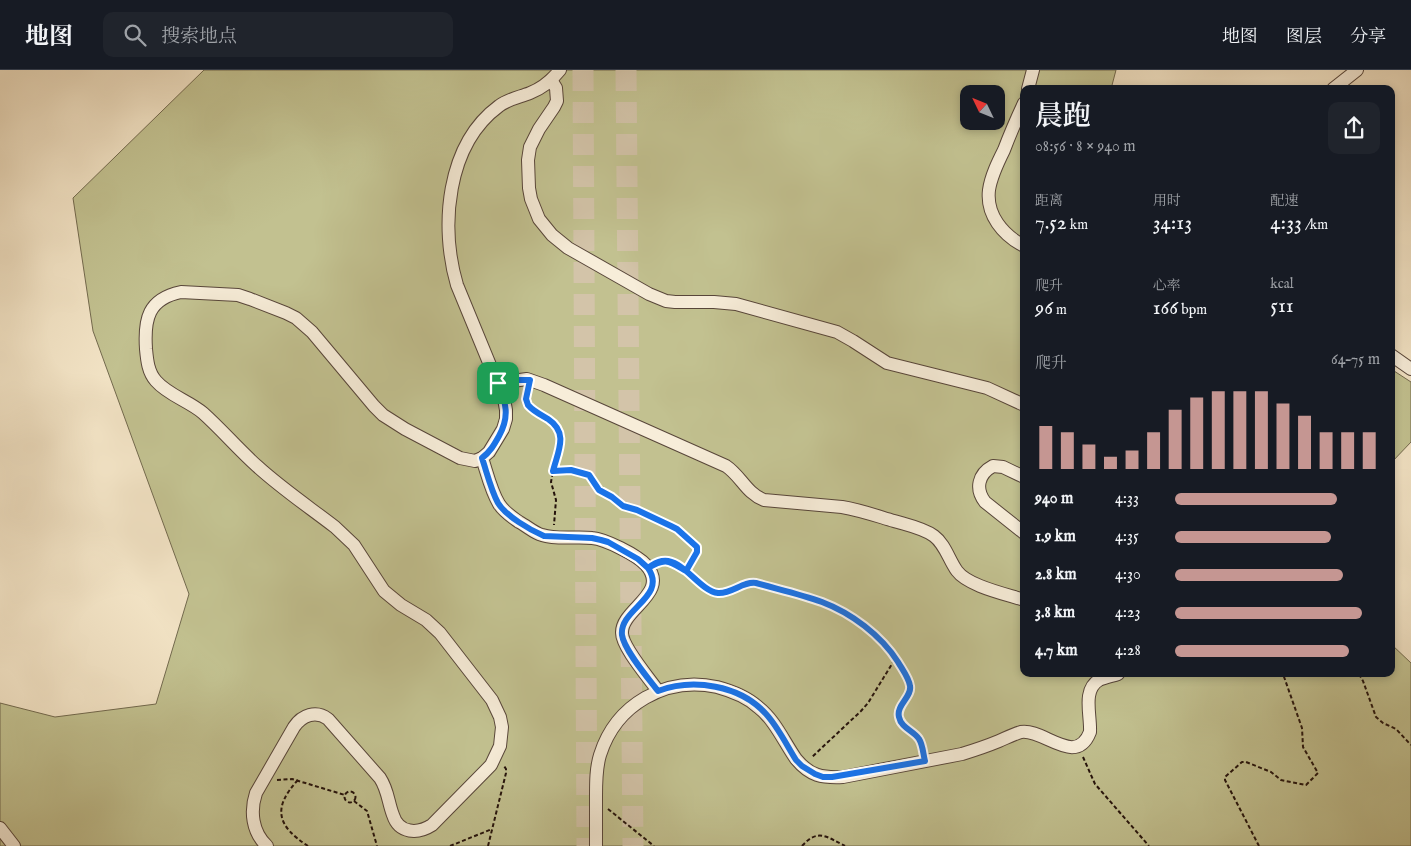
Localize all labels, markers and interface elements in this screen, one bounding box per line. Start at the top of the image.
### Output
search box [103,12,453,57]
icon: search [121,21,149,49]
text: 地图 [25,22,73,53]
text: 搜索地点 [161,25,237,49]
text: 地图 [1222,26,1258,49]
text: 图层 [1286,26,1322,49]
text: 分享 [1350,26,1386,49]
north arrow [960,85,1005,130]
map controls [960,85,1005,130]
text: 晨跑 [1035,100,1091,135]
button: share [1328,102,1380,154]
text: 08:56 · 8 × 940 m [1035,137,1136,157]
text: 距离 [1035,192,1063,210]
text: 用时 [1153,192,1181,210]
text: 配速 [1270,192,1298,210]
text: 7.52 [1035,210,1067,237]
text: 34:13 [1153,210,1192,237]
text: 4:33 [1270,210,1302,237]
text: km [1067,216,1088,234]
text: /km [1302,216,1328,234]
text: kcal [1270,275,1294,293]
text: 爬升 [1035,277,1063,295]
text: 心率 [1153,277,1181,295]
text: 511 [1270,293,1294,320]
text: 96 [1035,295,1053,322]
text: 166 [1153,295,1178,322]
text: m [1053,301,1067,319]
text: bpm [1178,301,1207,319]
text: 64–75 m [1331,350,1380,370]
text: 爬升 [1035,354,1067,374]
pin [477,362,519,404]
icon: arrive [484,369,512,397]
text: 940 m [1035,489,1073,509]
text: 4:33 [1115,489,1139,509]
text: 1.9 km [1035,527,1076,547]
text: 4:35 [1115,527,1139,547]
text: 2.8 km [1035,565,1077,585]
text: 4:30 [1115,565,1141,585]
text: 3.8 km [1035,603,1075,623]
text: 4:23 [1115,603,1141,623]
text: 4.7 km [1035,641,1078,661]
text: 4:28 [1115,641,1141,661]

